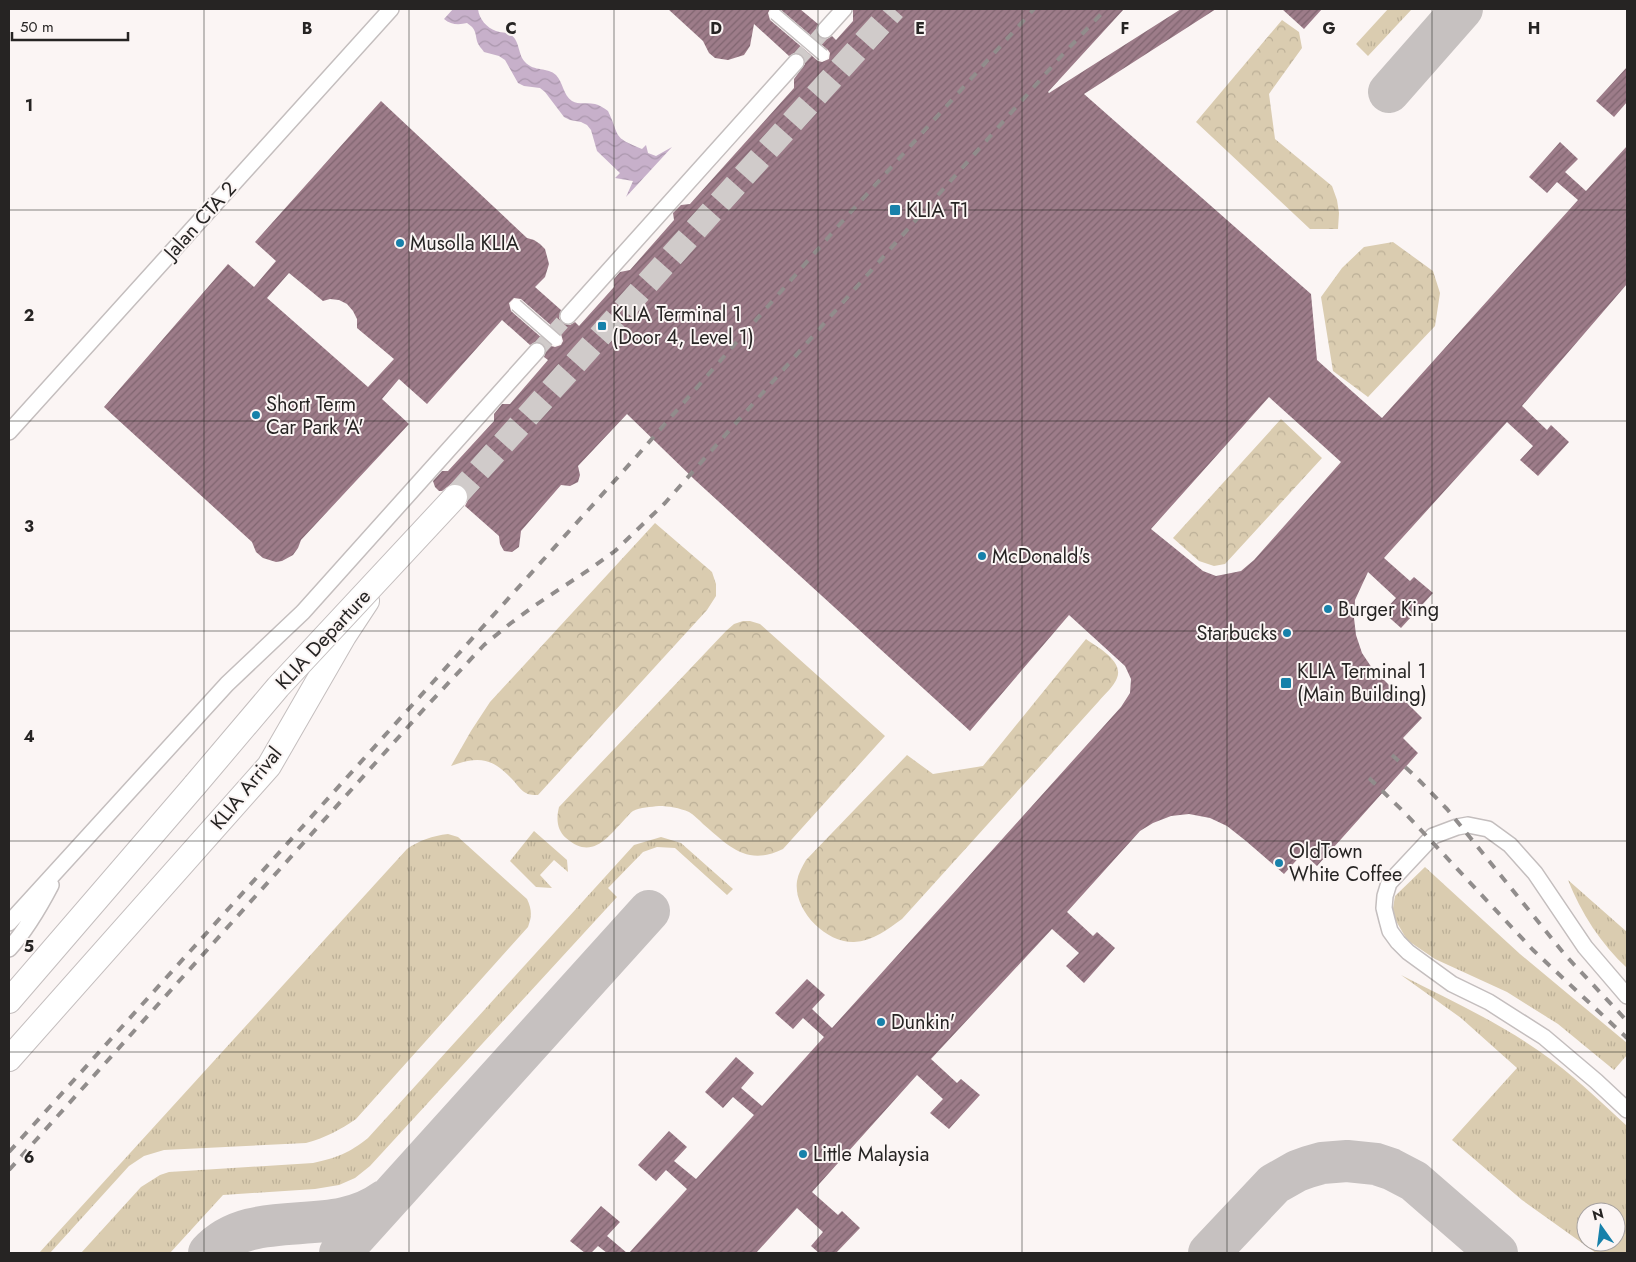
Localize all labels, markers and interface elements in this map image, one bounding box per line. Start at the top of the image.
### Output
scale bar [12,10,129,42]
text: 50 m [20,16,54,38]
text: B [302,17,312,40]
text: C [505,17,517,40]
text: D [710,17,722,40]
text: E [915,17,925,40]
text: F [1121,17,1129,40]
text: G [1322,17,1336,40]
text: H [1528,17,1540,40]
text: 1 [25,94,33,117]
street label: Jalan CTA 2 [155,175,243,268]
place label: KLIA T1 [906,196,969,225]
marker: KLIA T1 [888,203,902,217]
place label: Musolla KLIA [410,229,520,258]
marker: Musolla KLIA [394,237,406,249]
place label: KLIA Terminal 1 (Door 4, Level 1) [612,300,754,352]
text: 2 [24,304,34,327]
marker: KLIA Terminal 1 (Door 4, Level 1) [596,320,608,332]
place label: Short Term Car Park 'A' [266,390,364,442]
marker: Short Term Car Park 'A' [250,409,262,421]
text: 3 [24,515,34,538]
place label: McDonald's [992,542,1090,571]
marker: McDonald's [976,550,988,562]
street label: KLIA Departure [269,583,378,696]
place label: Burger King [1338,595,1439,624]
marker: Burger King [1322,603,1334,615]
place label: Starbucks [1196,619,1277,648]
marker: Starbucks [1281,627,1293,639]
place label: KLIA Terminal 1 (Main Building) [1297,657,1427,709]
marker: KLIA Terminal 1 (Main Building) [1279,676,1293,690]
text: 4 [23,725,35,748]
street label: KLIA Arrival [204,741,289,836]
place label: OldTown White Coffee [1289,837,1402,889]
marker: OldTown White Coffee [1273,857,1285,869]
text: 5 [24,935,34,958]
place label: Dunkin' [891,1008,955,1037]
marker: Dunkin' [875,1016,887,1028]
place label: Little Malaysia [813,1140,929,1169]
text: 6 [24,1146,34,1169]
marker: Little Malaysia [797,1148,809,1160]
north arrow [1576,1202,1626,1252]
text: N [1590,1203,1606,1225]

